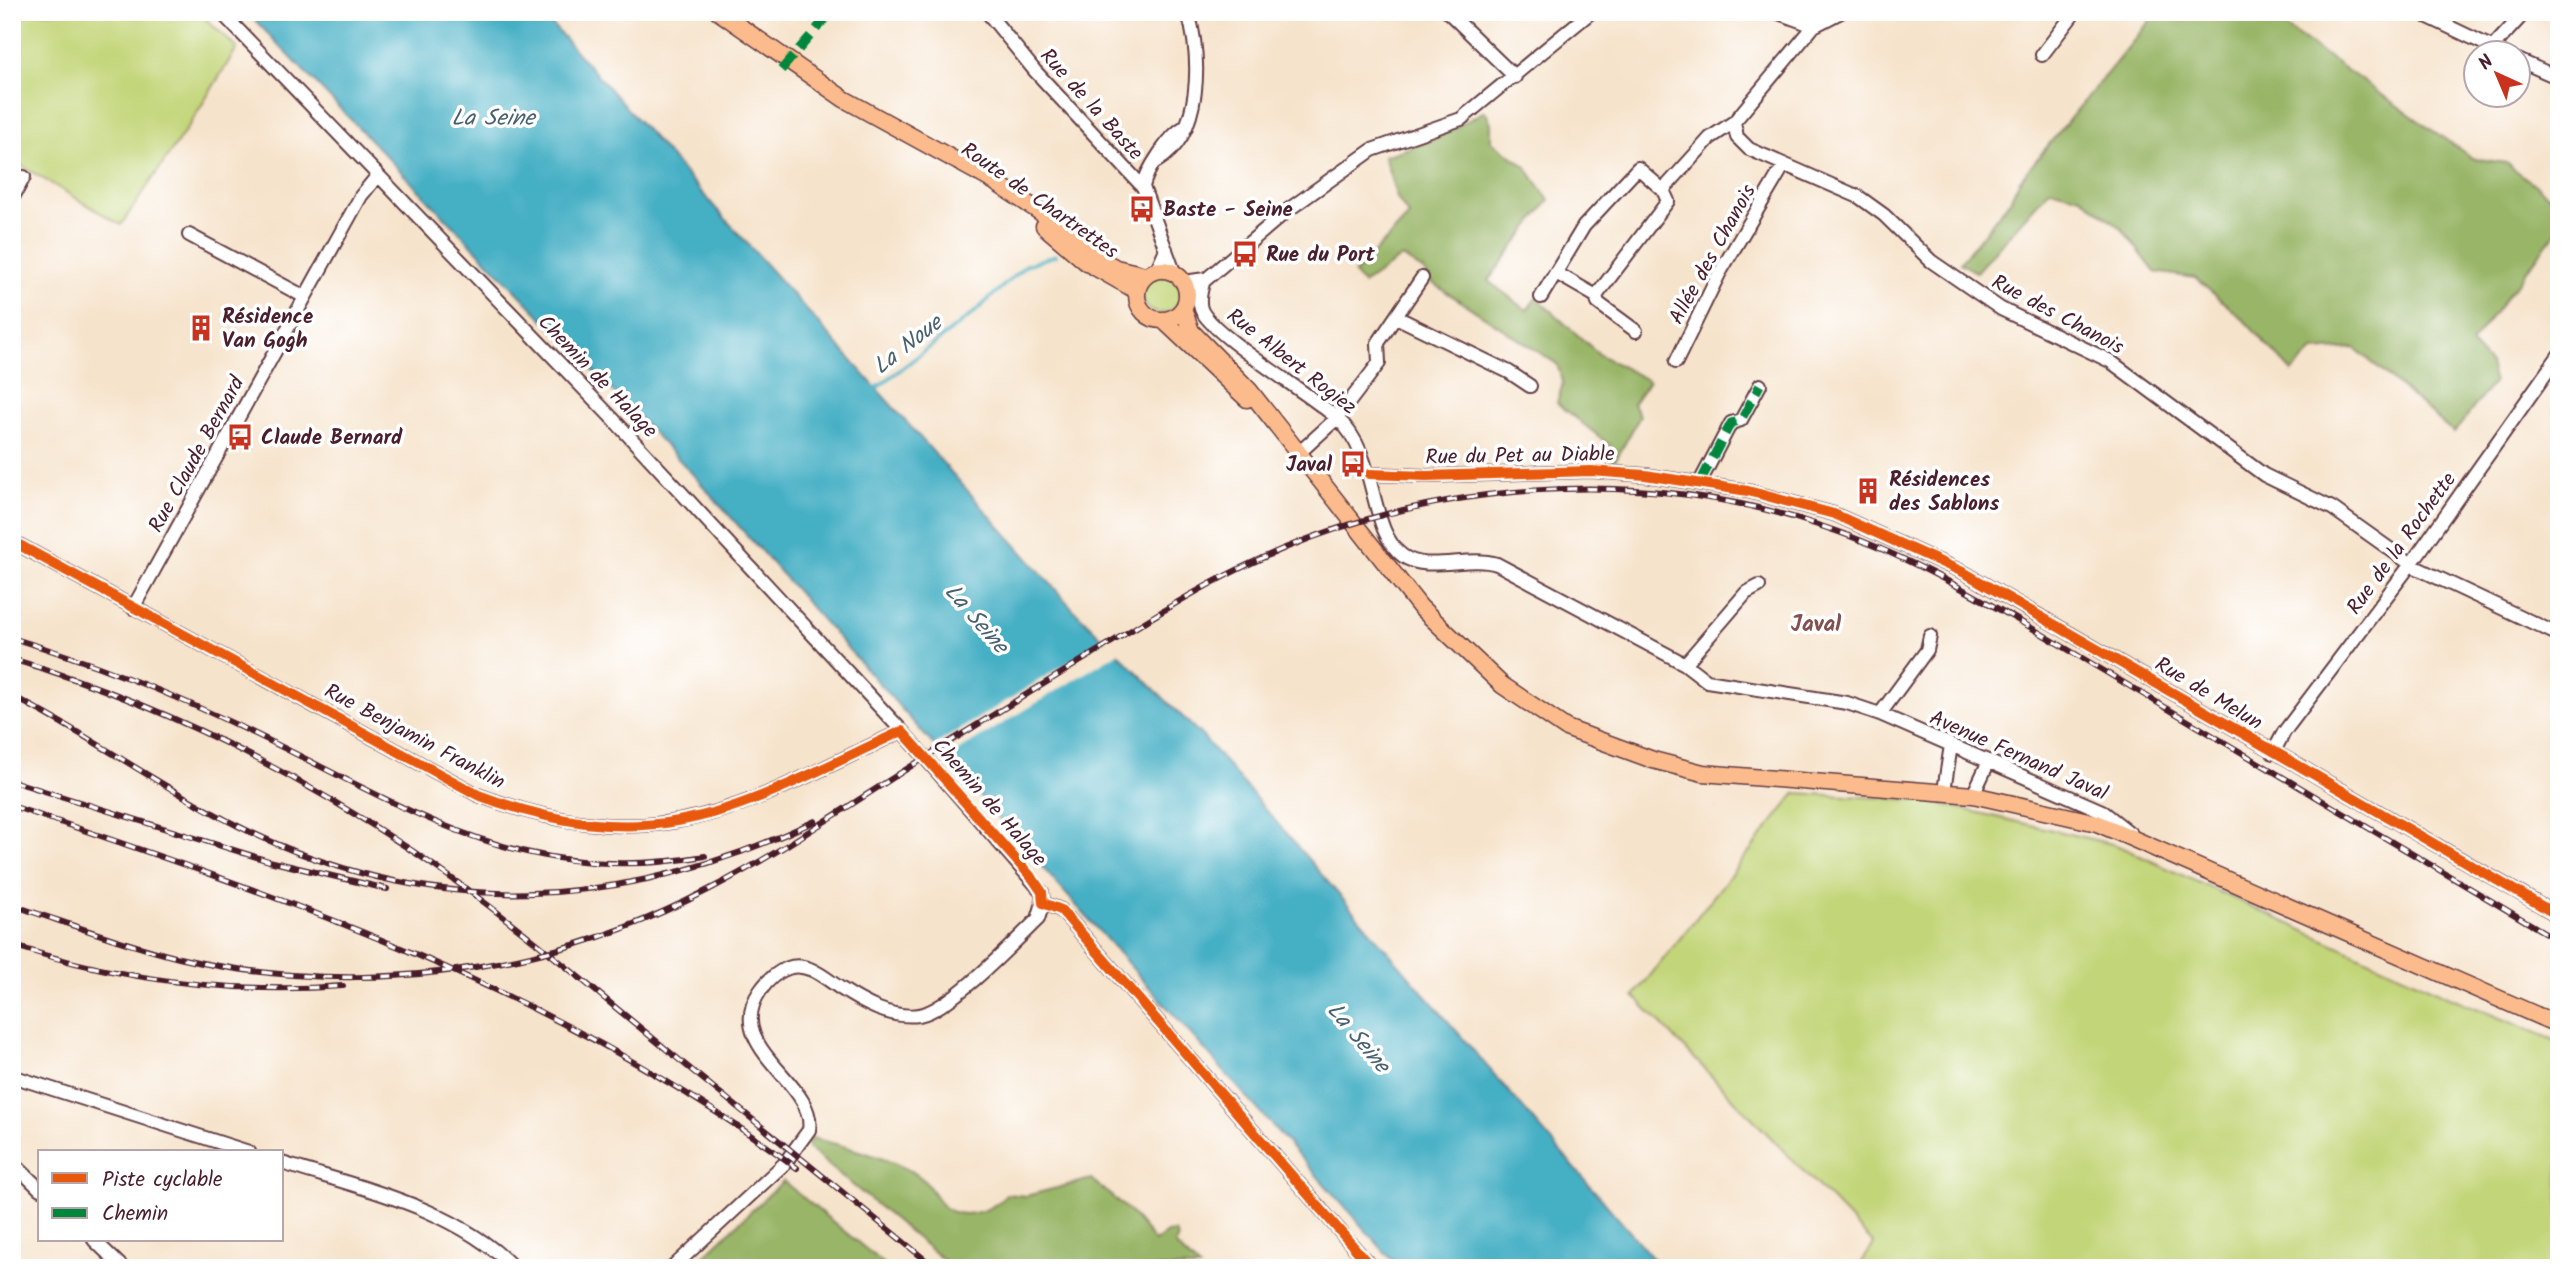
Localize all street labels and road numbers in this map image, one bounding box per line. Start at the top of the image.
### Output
street label: Rue de la Baste [1031,41,1151,169]
street label: Route de Chartrettes [953,134,1125,268]
street label: Allée des Chanois [1661,179,1766,331]
street label: Rue des Chanois [1985,267,2129,364]
street label: Rue Albert Rogiez [1219,301,1363,424]
street label: Chemin de Halage [529,308,665,447]
street label: Rue Claude Bernard [141,370,254,539]
street label: Rue du Pet au Diable [1425,438,1615,475]
street label: Rue de la Rochette [2339,465,2466,622]
street label: Rue de Melun [2148,649,2269,740]
street label: Rue Benjamin Franklin [318,676,511,799]
street label: Avenue Fernand Javal [1924,702,2113,811]
street label: Chemin de Halage [923,731,1055,875]

